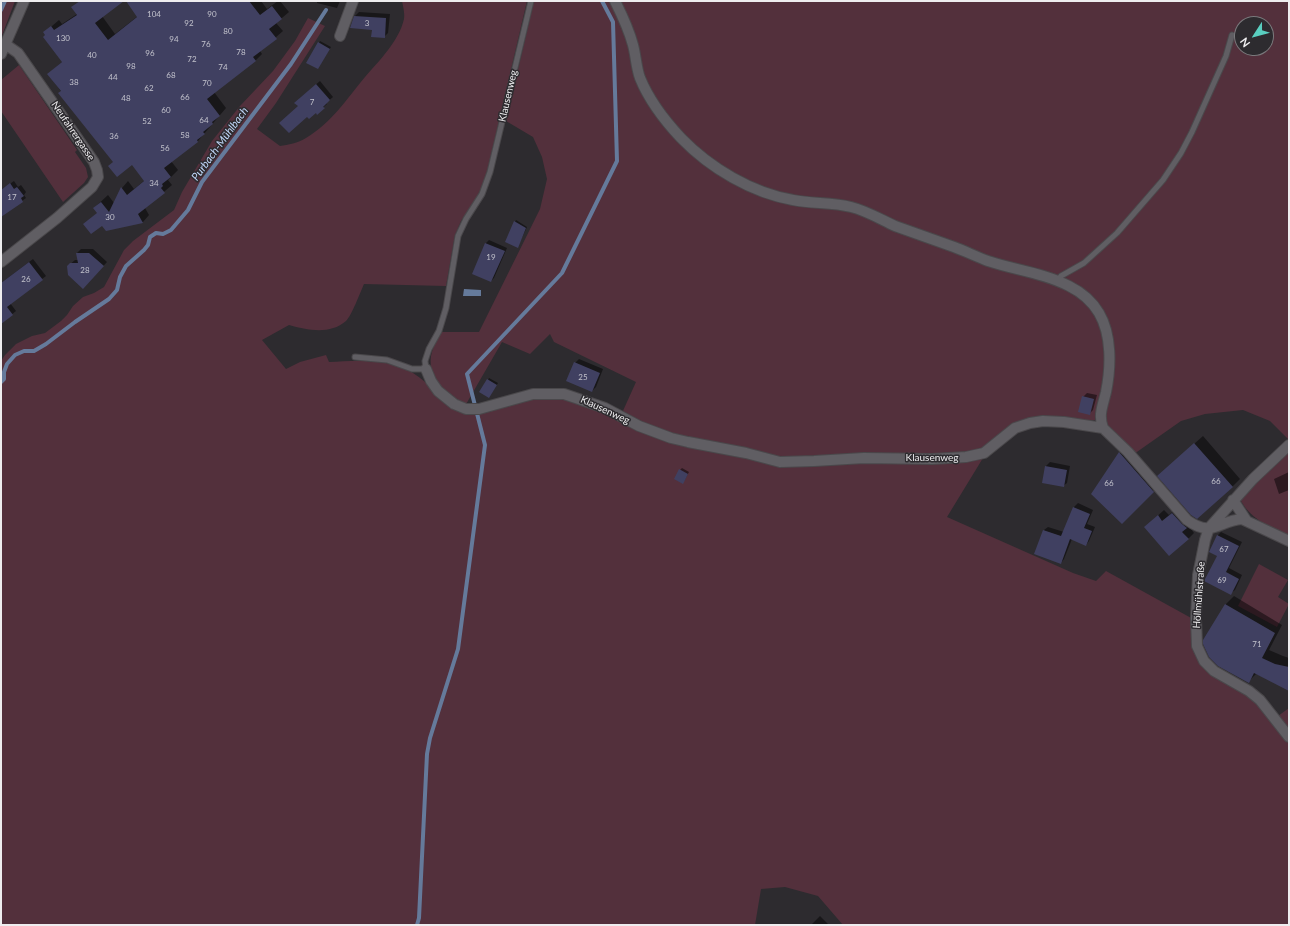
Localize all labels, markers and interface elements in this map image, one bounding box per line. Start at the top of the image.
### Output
house number: 104 [147,9,161,19]
house number: 90 [207,9,217,19]
north arrow [1234,16,1274,56]
house number: 92 [184,18,194,28]
house number: 3 [365,18,369,28]
house number: 80 [223,26,233,36]
house number: 130 [56,33,70,43]
house number: 94 [169,34,179,44]
text: N [1237,36,1252,50]
house number: 76 [201,39,211,49]
house number: 78 [236,47,246,57]
house number: 96 [145,48,155,58]
house number: 40 [87,50,97,60]
house number: 72 [187,54,197,64]
house number: 98 [126,61,136,71]
house number: 74 [218,62,228,72]
street label: Klausenweg [496,69,520,123]
house number: 68 [166,70,176,80]
house number: 44 [108,72,118,82]
house number: 38 [69,77,79,87]
house number: 70 [202,78,212,88]
house number: 62 [144,83,154,93]
house number: 66 [180,92,190,102]
house number: 48 [121,93,131,103]
house number: 7 [310,97,314,107]
street label: Neufahrergasse [49,99,97,163]
house number: 60 [161,105,171,115]
water label: Purbach-Mühlbach [189,105,251,183]
house number: 64 [199,115,209,125]
house number: 52 [142,116,152,126]
house number: 58 [180,130,190,140]
house number: 36 [109,131,119,141]
house number: 56 [160,143,170,153]
house number: 34 [149,178,159,188]
house number: 17 [7,192,17,202]
house number: 30 [105,212,115,222]
house number: 19 [486,252,496,262]
house number: 28 [80,265,90,275]
house number: 26 [21,274,31,284]
house number: 25 [578,372,588,382]
street label: Klausenweg [578,393,632,427]
street label: Klausenweg [906,452,958,464]
house number: 66 [1211,476,1221,486]
house number: 66 [1104,478,1114,488]
house number: 67 [1219,544,1229,554]
street label: Höllmühlstraße [1191,561,1207,629]
house number: 69 [1217,575,1227,585]
house number: 71 [1252,639,1262,649]

